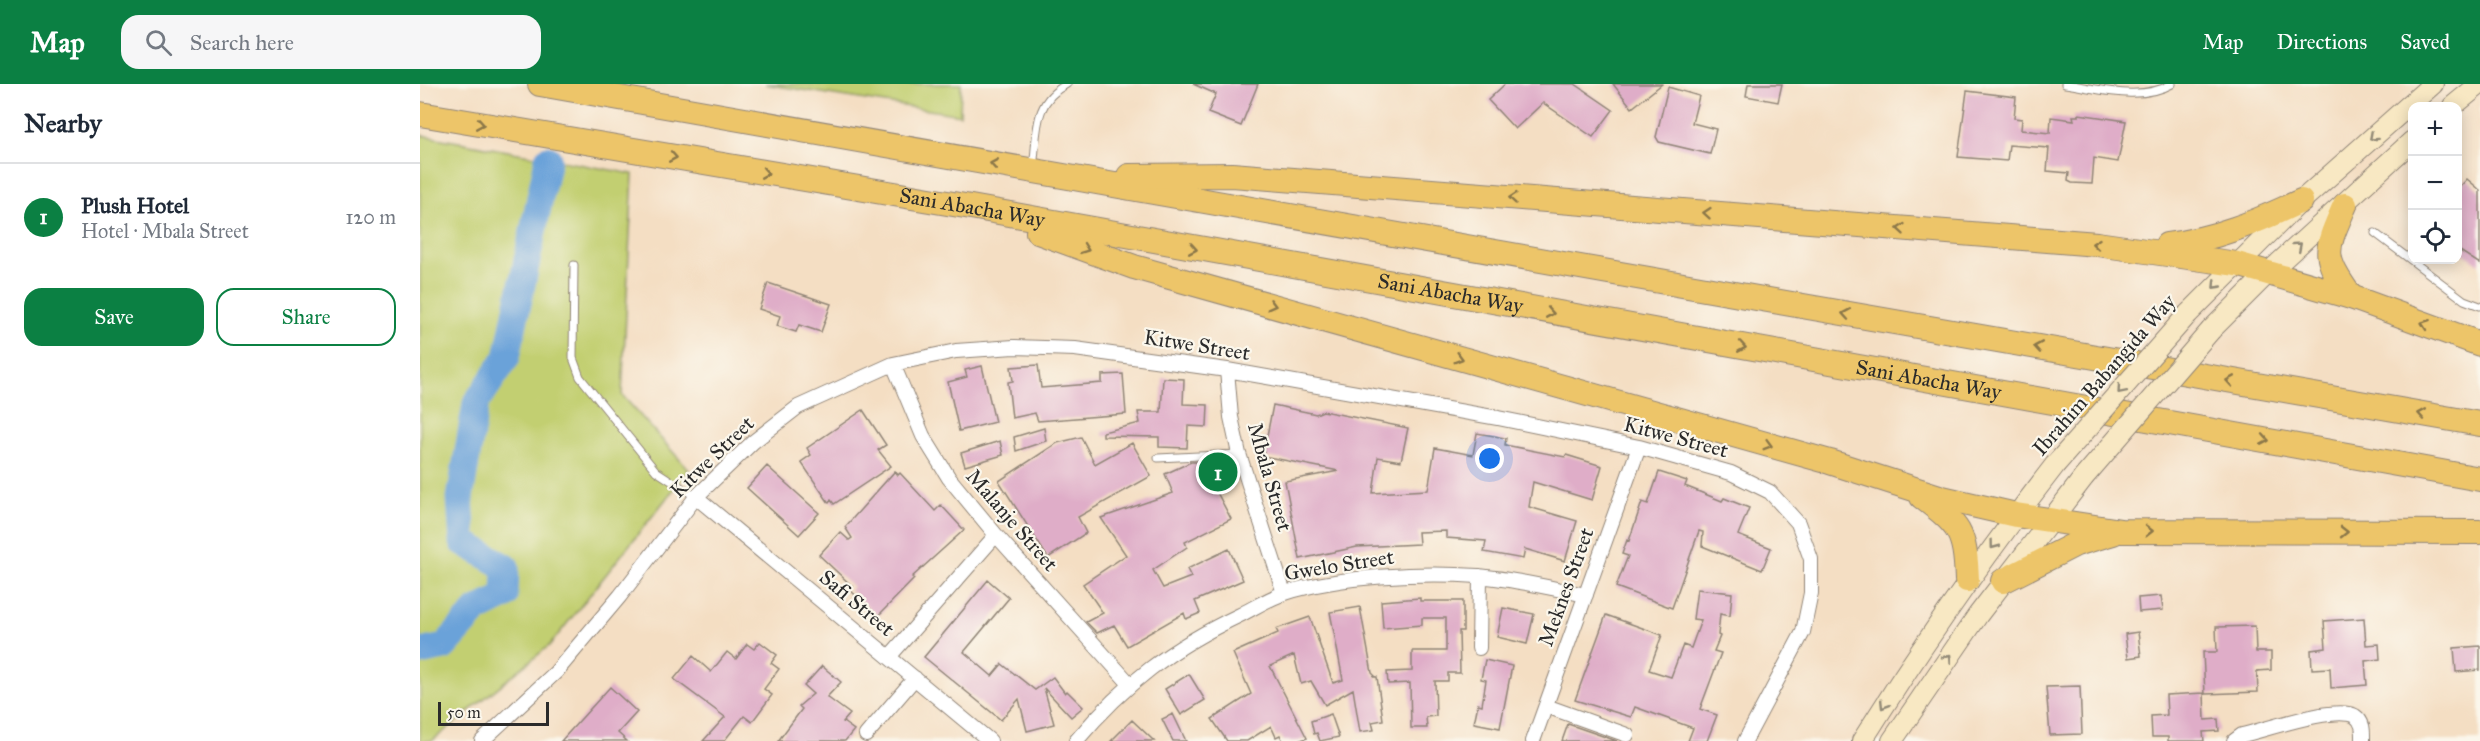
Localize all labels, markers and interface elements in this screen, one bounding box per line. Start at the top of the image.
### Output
search box [121,15,541,69]
text: Map [30,25,85,60]
icon: search [142,26,175,59]
text: Search here [190,29,294,56]
text: Map [2203,29,2244,55]
text: Directions [2277,29,2367,55]
text: Saved [2400,29,2450,55]
map controls [2408,102,2462,264]
button: + [2408,102,2462,156]
text: Nearby [24,107,102,139]
one-way arrow [476,118,485,130]
one-way arrow [2369,130,2380,141]
one-way arrow [668,151,677,163]
button: − [2408,156,2462,210]
one-way arrow [990,158,1000,171]
one-way arrow [760,166,769,178]
street label: Sani Abacha Way [897,182,1048,233]
text: Plush Hotel [81,192,189,219]
one-way arrow [1508,192,1517,205]
text: 1 [40,205,47,229]
text: 120 m [345,205,396,229]
one-way arrow [1702,207,1711,220]
button: locate [2408,210,2462,264]
text: Hotel · Mbala Street [81,219,249,243]
one-way arrow [1897,223,1906,236]
one-way arrow [2091,239,2100,251]
one-way arrow [1079,241,1090,254]
one-way arrow [1188,242,1198,255]
one-way arrow [2292,242,2302,253]
street label: Sani Abacha Way [1376,268,1526,319]
one-way arrow [2212,278,2223,289]
button: Save [24,288,204,346]
button: Share [216,288,396,346]
street label: Ibrahim Babangida Way [2027,288,2182,461]
one-way arrow [1266,298,1277,310]
one-way arrow [1545,306,1555,319]
one-way arrow [1841,308,1851,321]
one-way arrow [2420,318,2431,331]
street label: Kitwe Street [1142,324,1252,366]
one-way arrow [1737,340,1747,353]
one-way arrow [2034,342,2043,354]
one-way arrow [1454,350,1464,363]
street label: Sani Abacha Way [1854,354,2005,406]
one-way arrow [2226,375,2236,388]
one-way arrow [2118,383,2129,394]
one-way arrow [2418,409,2427,421]
street label: Kitwe Street [664,410,760,504]
street label: Kitwe Street [1621,411,1732,464]
street label: Mbala Street [1242,420,1298,535]
one-way arrow [2260,433,2270,446]
one-way arrow [1762,438,1773,450]
your location [1475,444,1504,473]
pin: 1 [1198,450,1238,494]
street label: Malanje Street [961,464,1064,577]
street label: Meknes Street [1533,524,1600,650]
one-way arrow [2144,525,2153,537]
one-way arrow [2339,526,2348,538]
one-way arrow [1990,538,2001,549]
street label: Gwelo Street [1282,543,1396,586]
street label: Safi Street [814,564,900,642]
one-way arrow [1941,653,1952,664]
scale bar [438,699,549,726]
one-way arrow [1880,699,1892,709]
text: 50 m [447,703,481,722]

